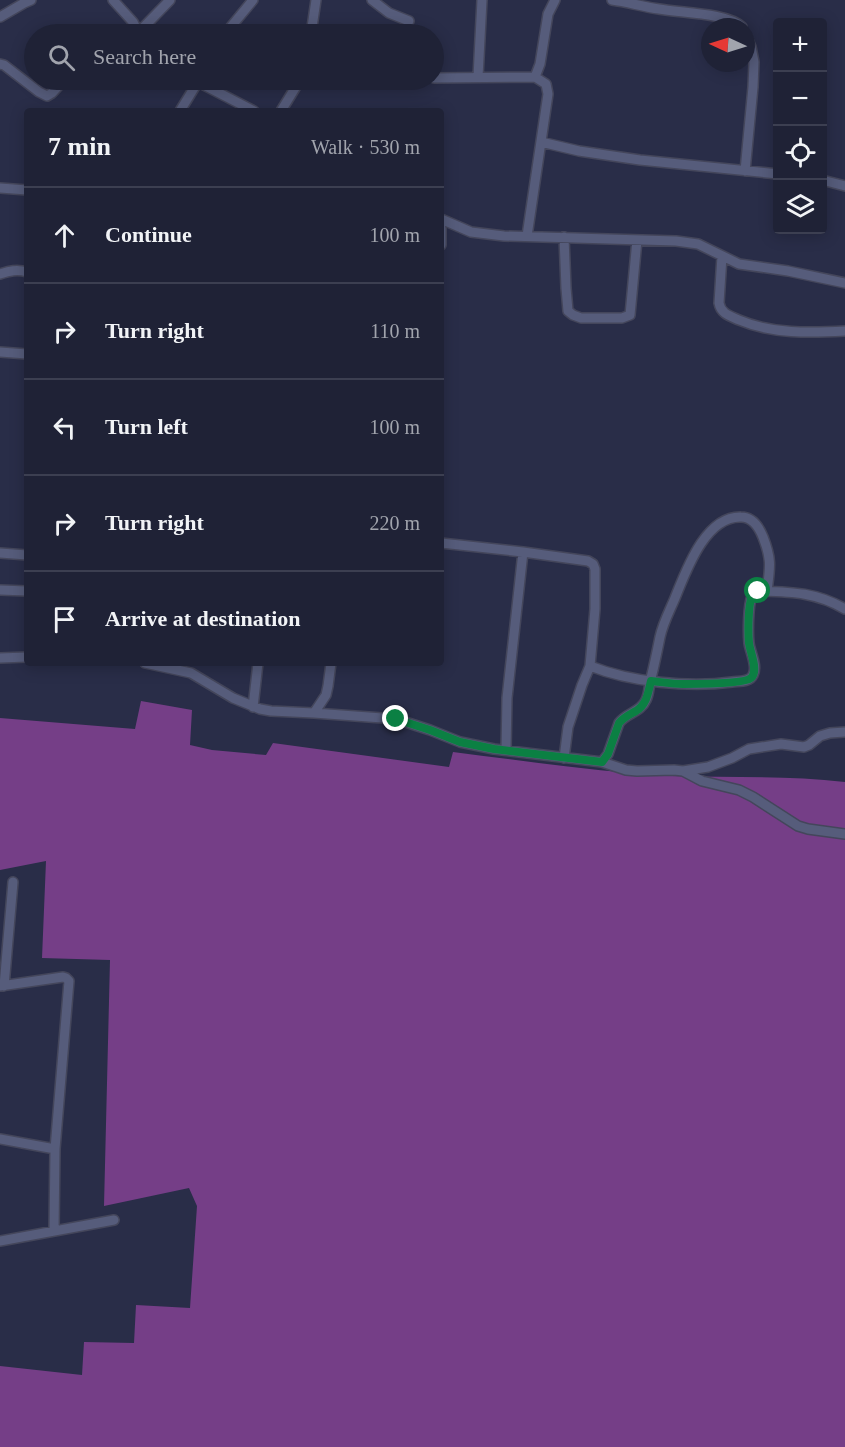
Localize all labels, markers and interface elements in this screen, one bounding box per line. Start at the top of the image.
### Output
north arrow [701,18,755,72]
map controls [773,18,827,234]
button: + [773,18,827,72]
search box [24,24,444,90]
icon: search [45,41,78,74]
text: Search here [93,44,196,69]
button: − [773,72,827,126]
button: locate [773,126,827,180]
text: 7 min [48,132,111,161]
text: Walk · 530 m [311,136,420,158]
button: layers [773,180,827,234]
icon: ahead [48,219,81,252]
text: Continue [105,222,192,247]
text: 100 m [369,224,420,246]
icon: right [48,315,81,348]
text: Turn right [105,318,204,343]
text: 110 m [370,320,420,342]
icon: left [48,411,81,444]
text: Turn left [105,414,188,439]
text: 100 m [369,416,420,438]
icon: right [48,507,81,540]
text: Turn right [105,510,204,535]
text: 220 m [369,512,420,534]
route start [744,577,770,603]
icon: arrive [48,603,81,636]
text: Arrive at destination [105,606,301,631]
route end [382,705,408,731]

